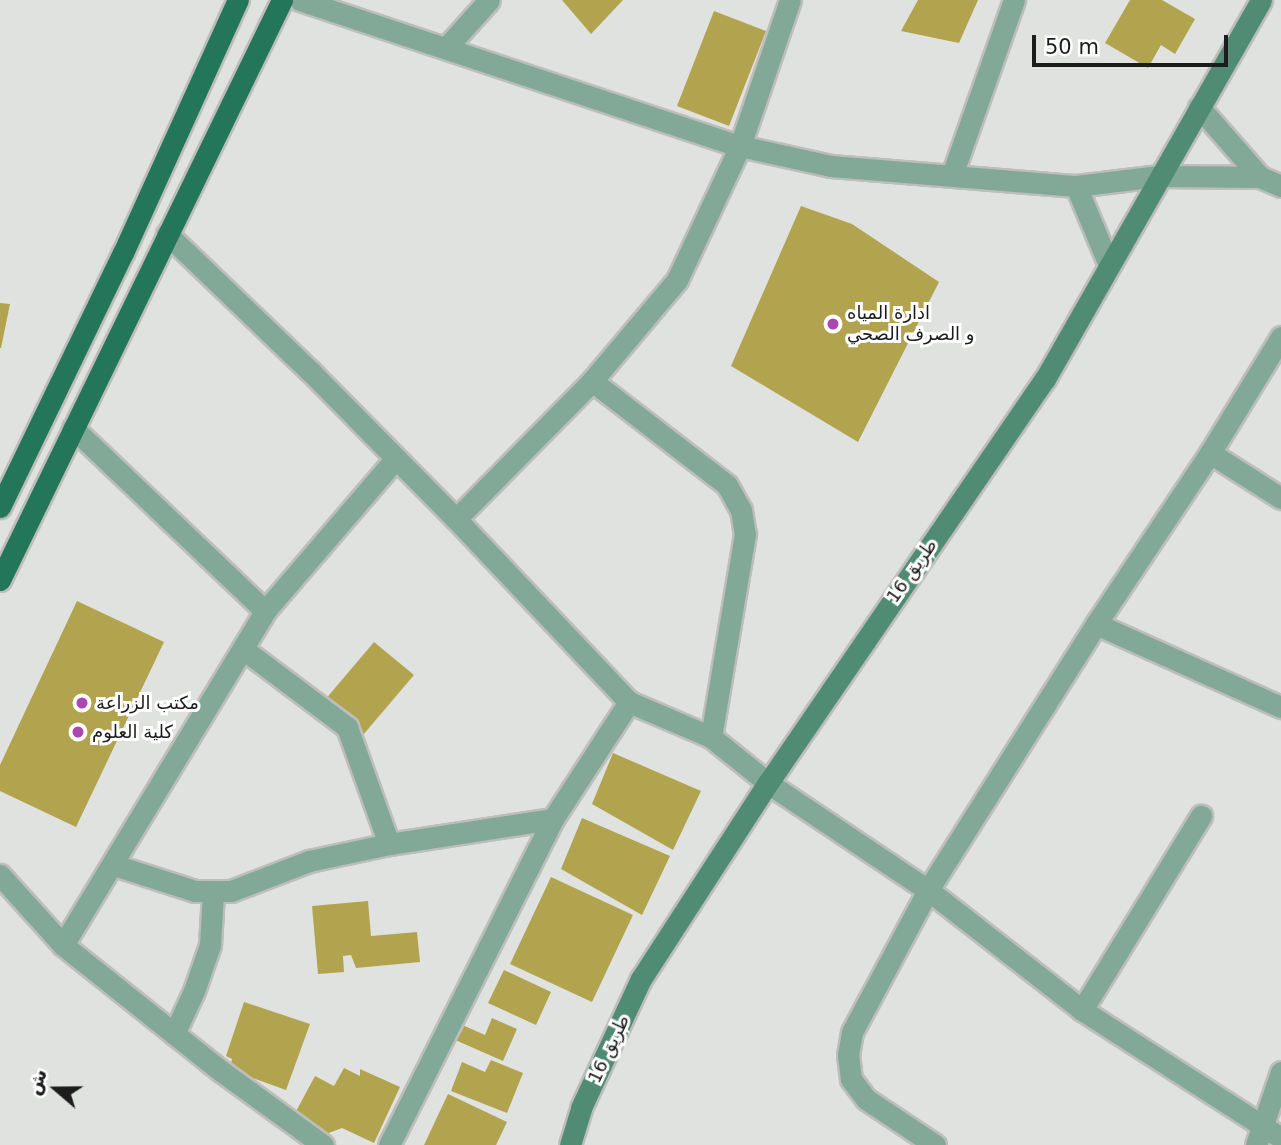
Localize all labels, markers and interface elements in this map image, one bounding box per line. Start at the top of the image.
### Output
scale bar [1036,21,1232,65]
text: 50 m [1045,35,1099,59]
place label: ادارة المياه و الصرف الصحي [847,303,975,346]
marker: ادارة المياه و الصرف الصحي [825,316,841,332]
street label: طريق 16 [882,535,942,607]
place label: مكتب الزراعة [96,692,199,714]
marker: مكتب الزراعة [74,695,90,711]
place label: كلية العلوم [92,721,173,743]
marker: كلية العلوم [70,724,86,740]
street label: طريق 16 [584,1011,634,1087]
north arrow [21,1054,91,1124]
text: ش [21,1066,51,1098]

